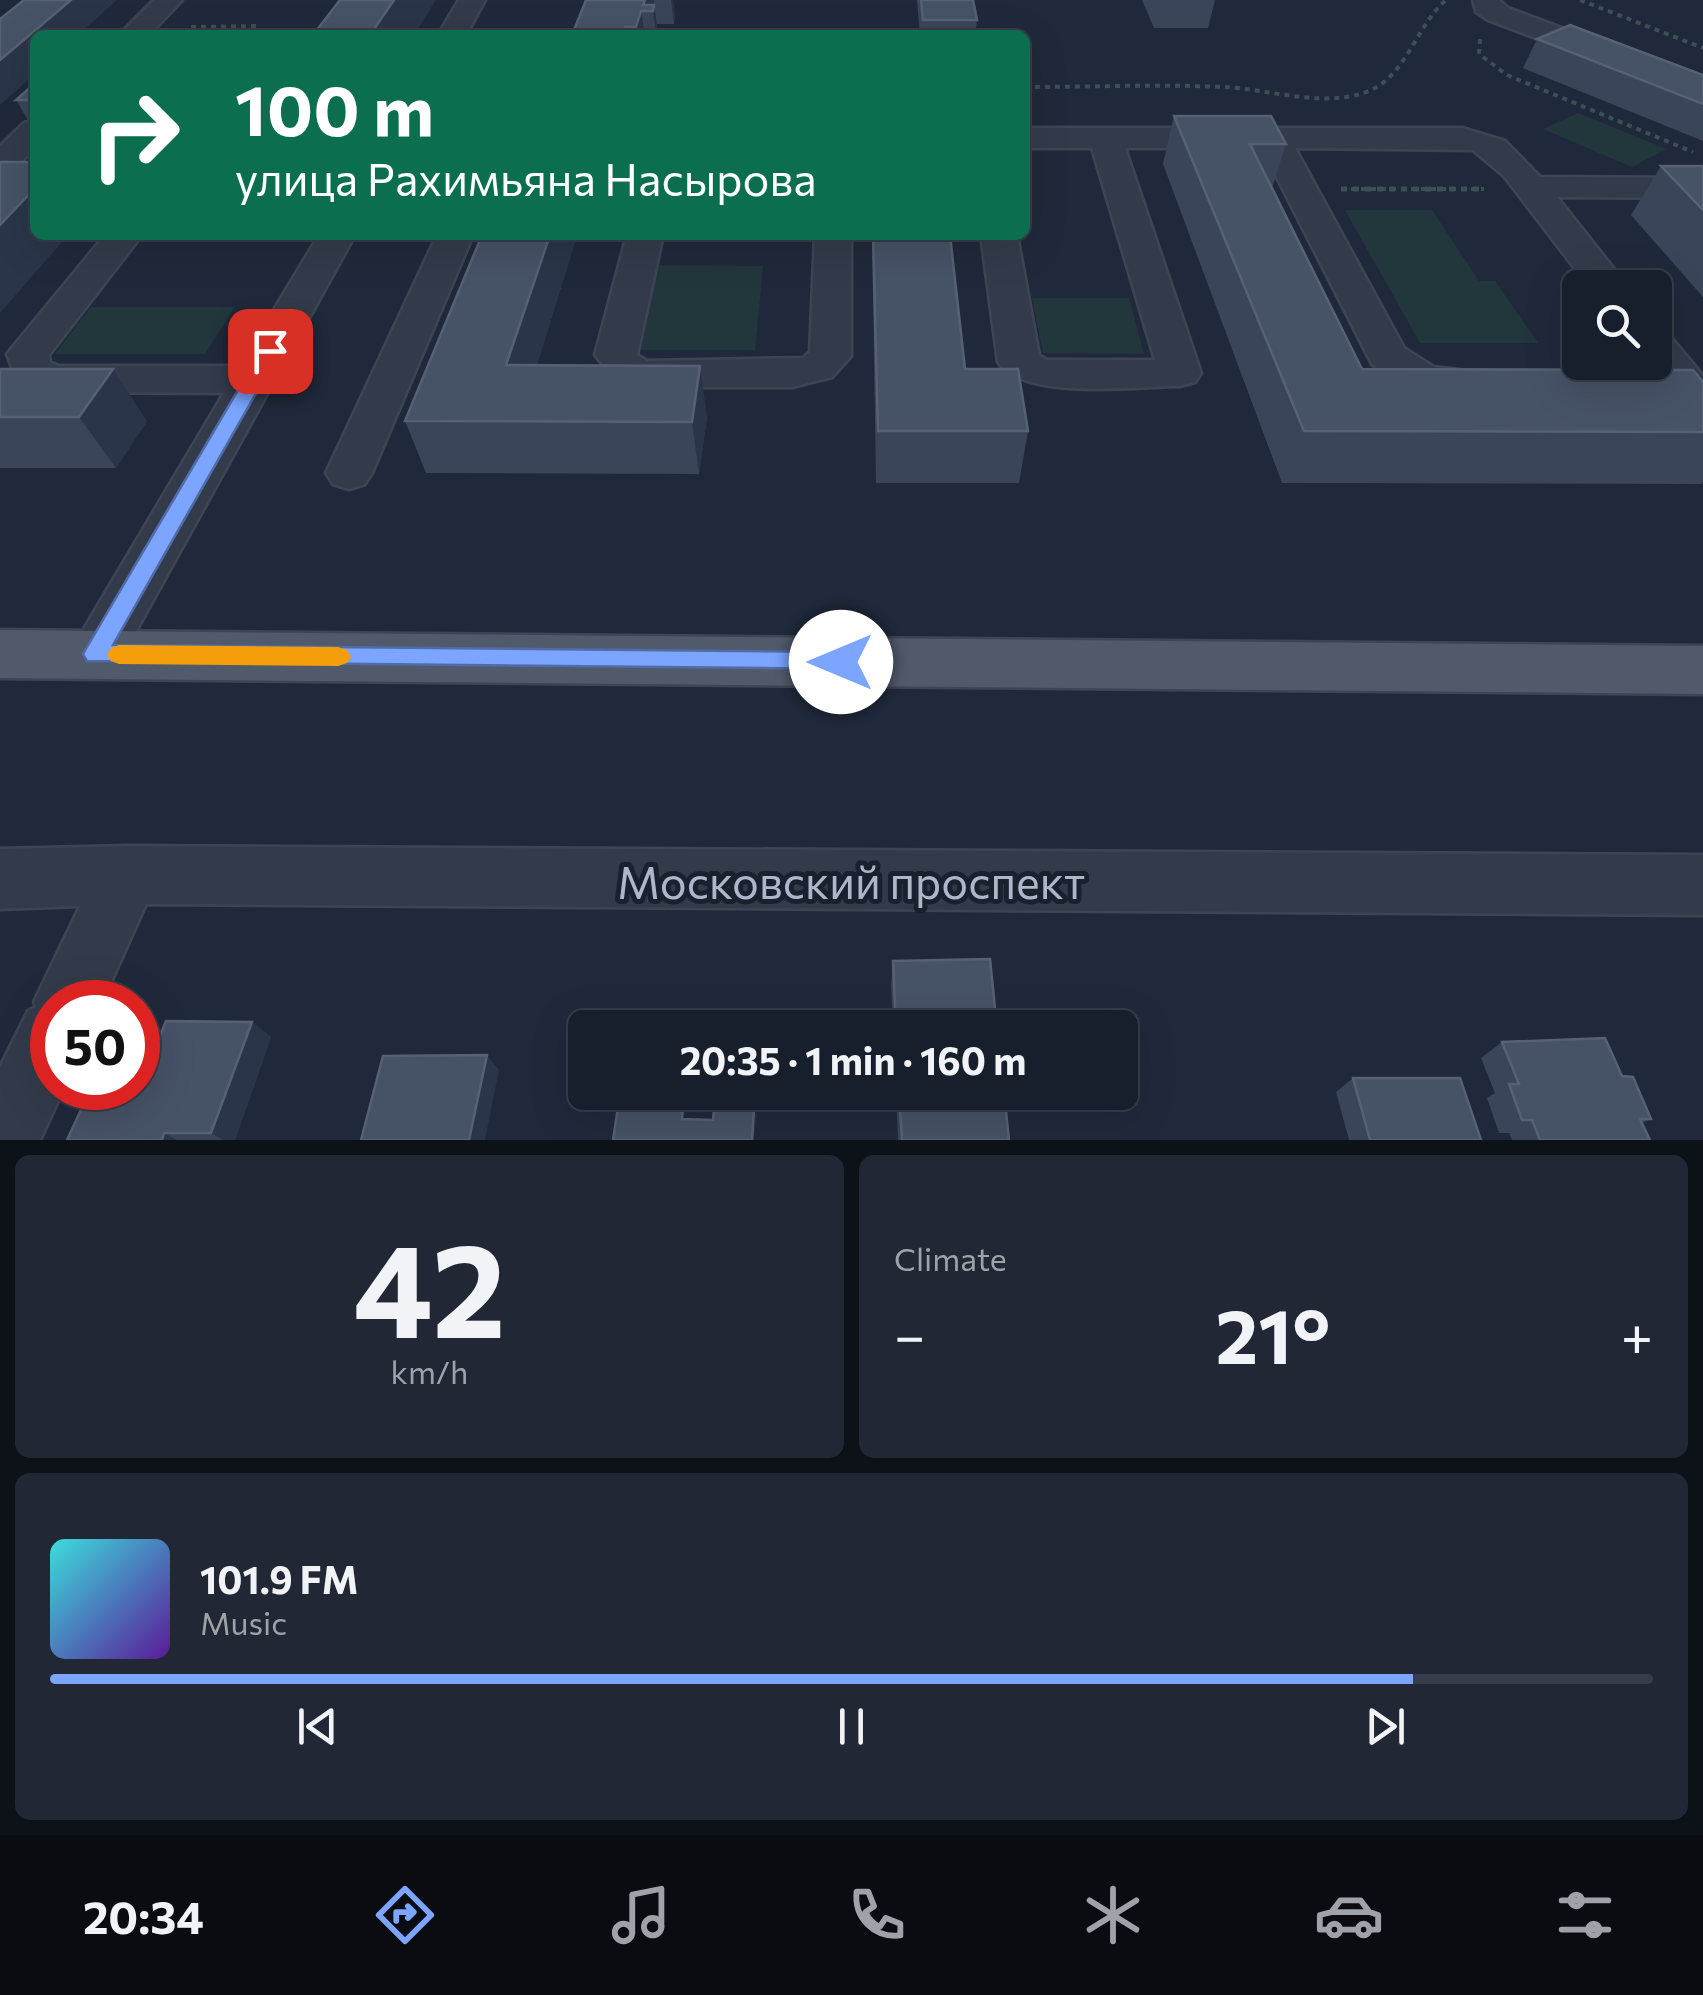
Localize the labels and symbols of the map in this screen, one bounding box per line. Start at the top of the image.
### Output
pin [228,309,313,394]
position arrow [789,610,893,714]
street label: Московский проспект [617,853,1085,908]
speed limit sign: 50 [30,980,160,1110]

